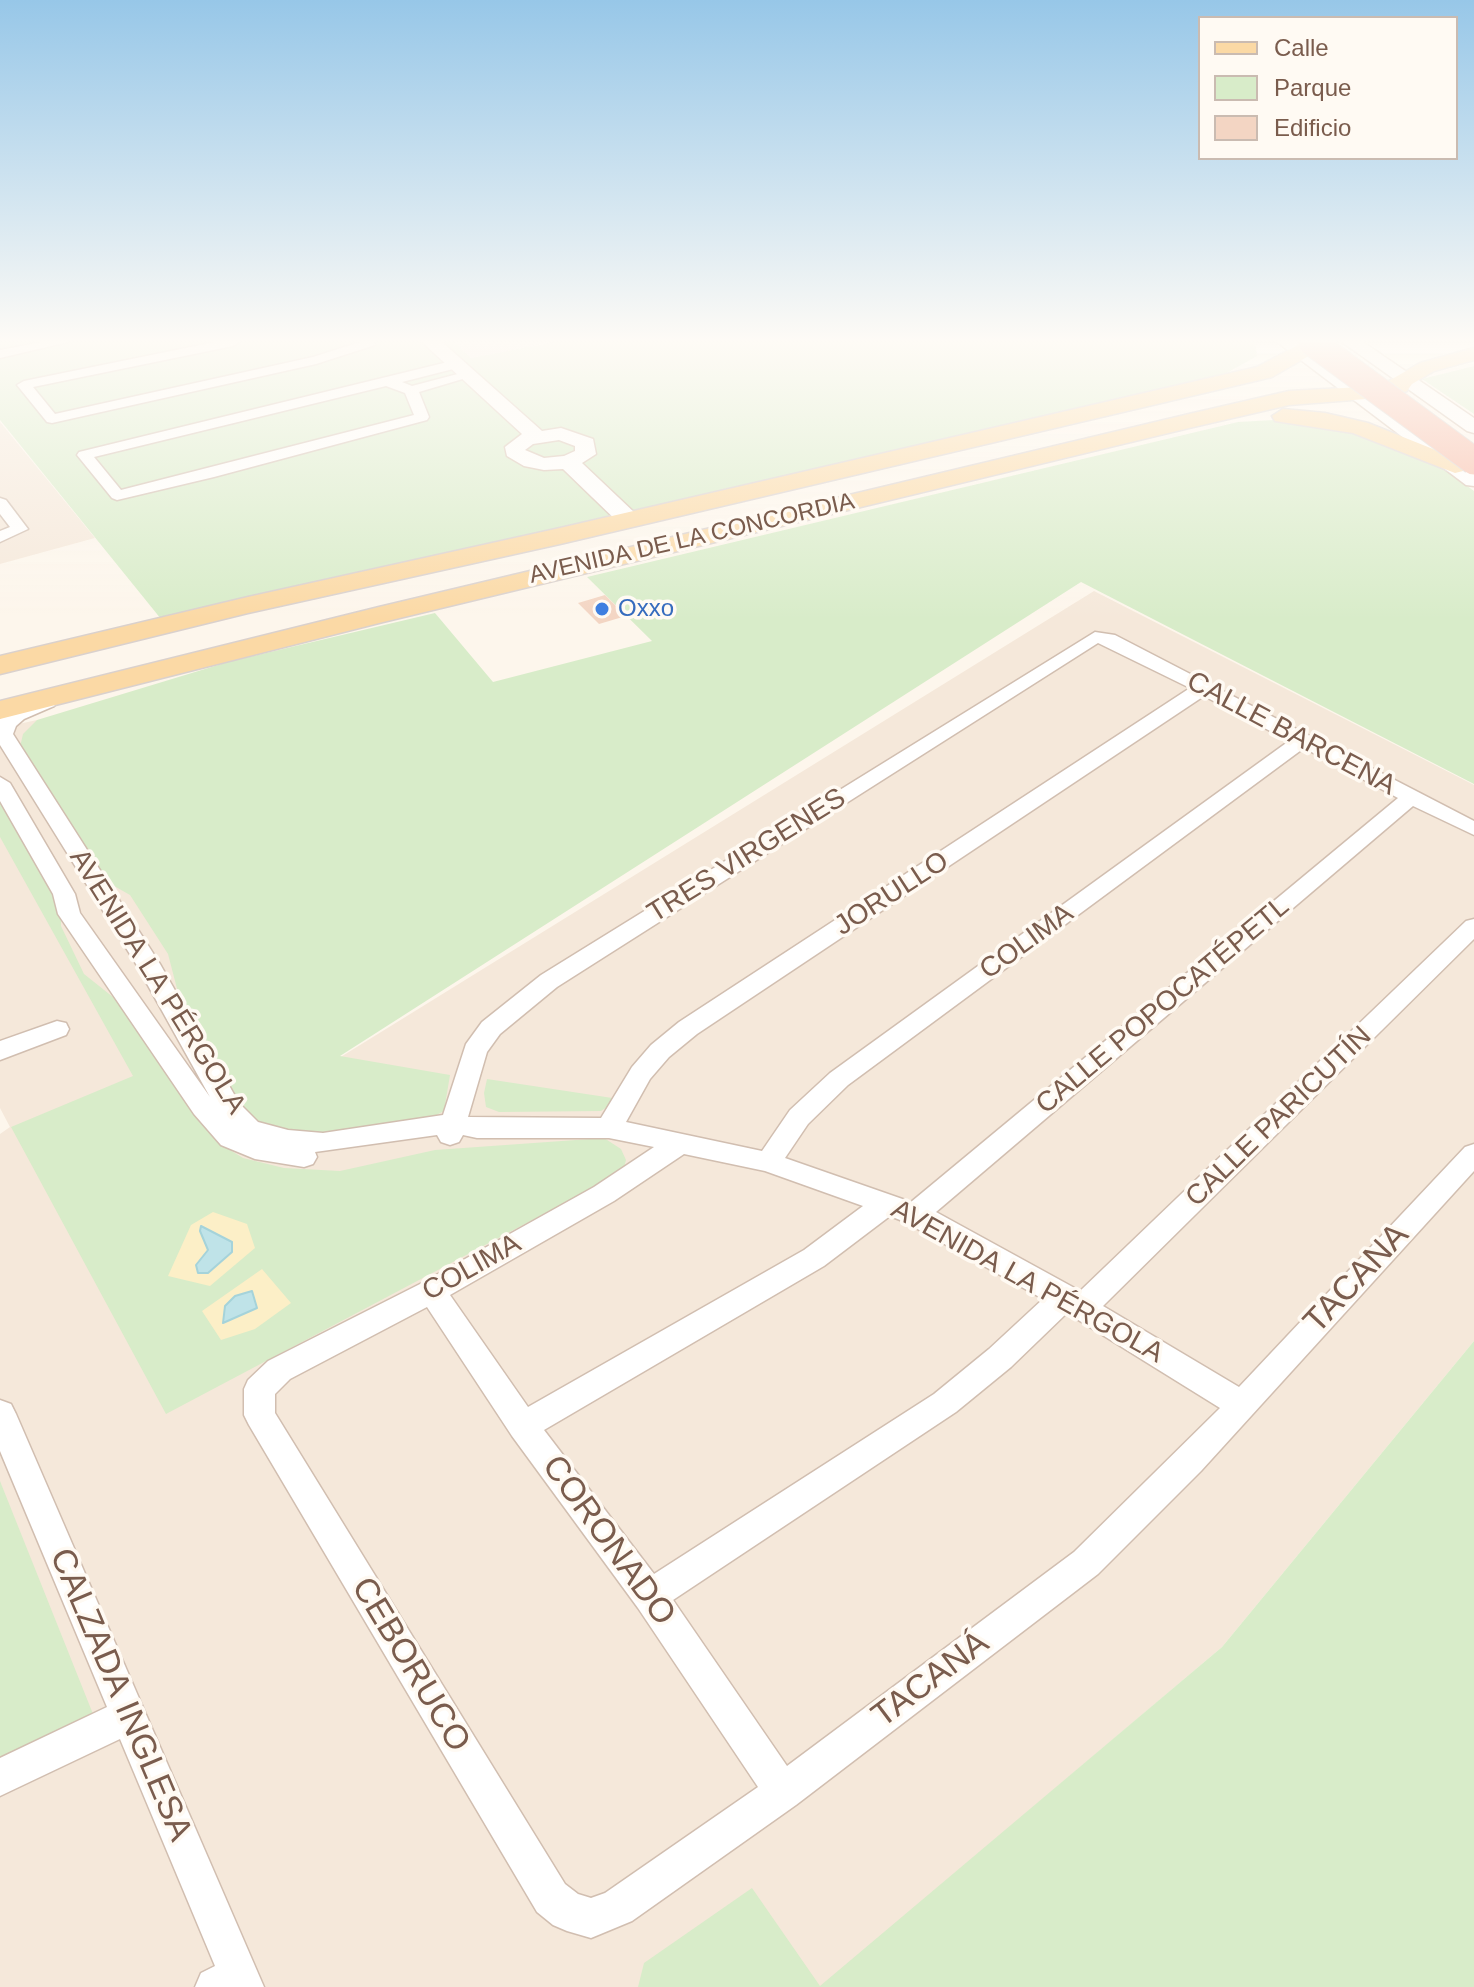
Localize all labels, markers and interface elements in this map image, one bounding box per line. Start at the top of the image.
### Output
legend [1198,16,1458,160]
text: Calle [1274,34,1329,61]
text: Parque [1274,74,1351,101]
text: Edificio [1274,114,1351,141]
street label: AVENIDA DE LA CONCORDIA [527,488,857,590]
place label: Oxxo [618,595,674,623]
marker: Oxxo [593,600,611,618]
street label: CALLE BARCENA [1181,665,1401,803]
street label: TRES VIRGENES [642,782,852,930]
street label: AVENIDA LA PÉRGOLA [62,843,252,1121]
street label: JORULLO [829,845,955,943]
street label: CALLE POPOCATÉPETL [1030,890,1296,1122]
street label: COLIMA [974,897,1080,987]
street label: CALLE PARICUTÍN [1179,1020,1379,1214]
street label: AVENIDA LA PÉRGOLA [885,1193,1169,1371]
street label: TACANA [1296,1216,1418,1342]
street label: COLIMA [417,1227,527,1309]
street label: CORONADO [533,1448,683,1634]
street label: CALZADA INGLESA [40,1543,200,1847]
street label: CEBORUCO [342,1570,478,1760]
street label: TACANÁ [865,1623,997,1737]

